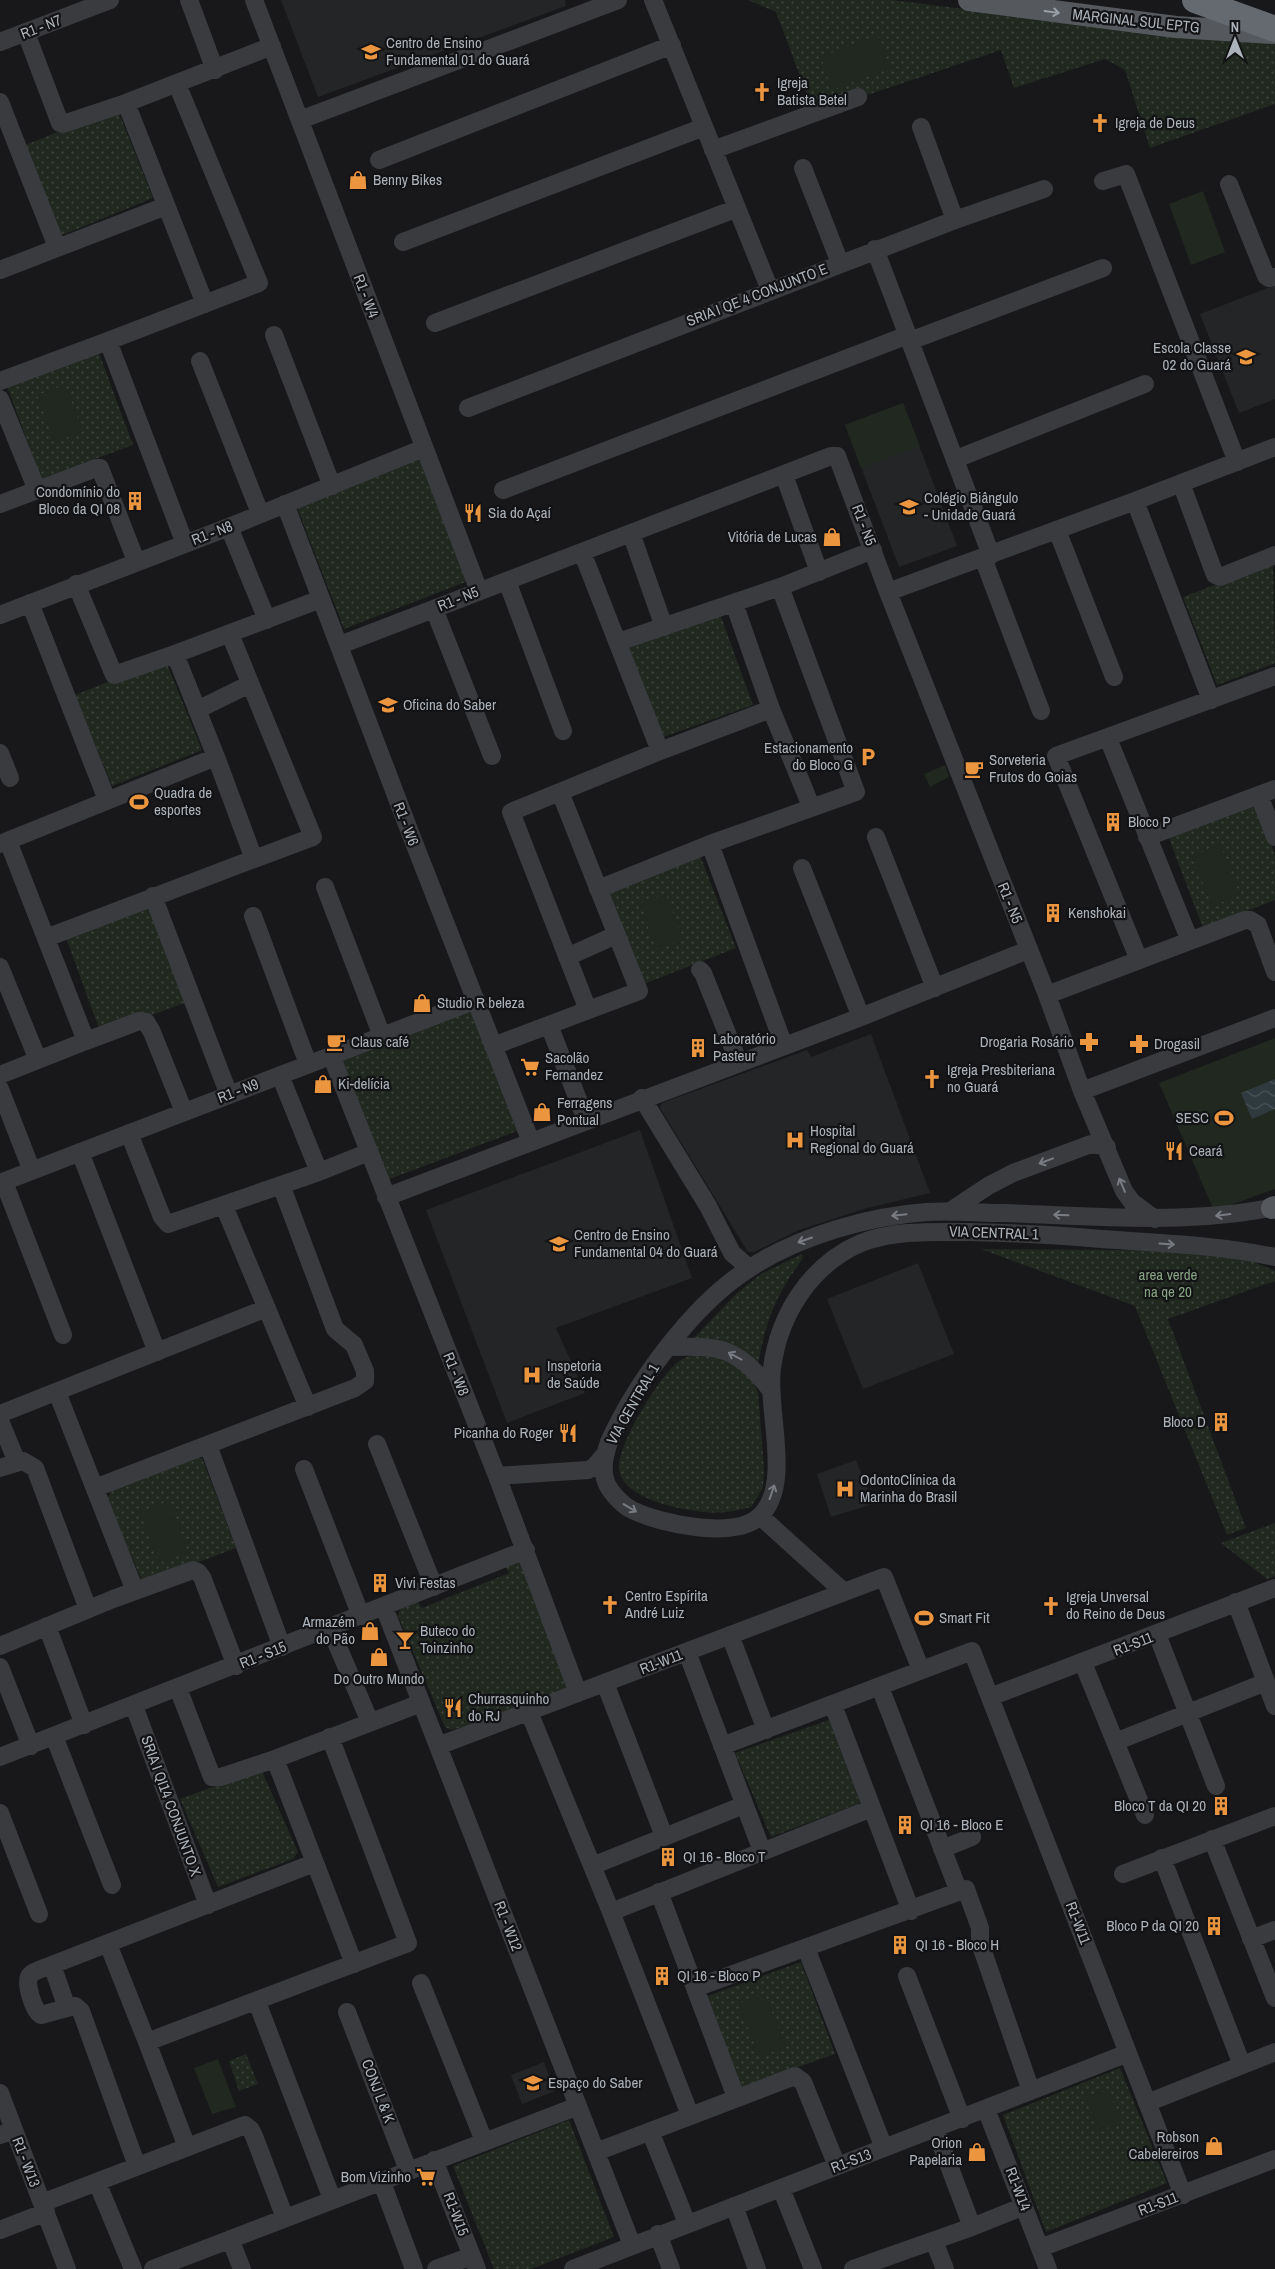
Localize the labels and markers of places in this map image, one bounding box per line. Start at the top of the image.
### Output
place label: Centro de Ensino Fundamental 01 do Guará [386,32,530,70]
school or university icon: Centro de Ensino Fundamental 01 do Guará [360,41,382,63]
place label: Igreja Batista Betel [777,72,847,110]
church icon: Igreja Batista Betel [751,81,773,103]
church icon: Igreja de Deus [1089,112,1111,134]
place label: Igreja de Deus [1115,112,1195,133]
shop icon: Benny Bikes [347,169,369,191]
place label: Benny Bikes [373,169,442,190]
place label: Escola Classe 02 do Guará [1153,337,1231,375]
school or university icon: Escola Classe 02 do Guará [1235,346,1257,368]
place label: Condomínio do Bloco da QI 08 [36,481,120,519]
place label: Colégio Biângulo - Unidade Guará [924,487,1019,525]
building icon: Condomínio do Bloco da QI 08 [124,490,146,512]
school or university icon: Colégio Biângulo - Unidade Guará [898,496,920,518]
restaurant icon: Sia do Açaí [462,502,484,524]
place label: Sia do Açaí [488,502,552,523]
place label: Vitória de Lucas [728,526,817,547]
shop icon: Vitória de Lucas [821,526,843,548]
school or university icon: Oficina do Saber [377,694,399,716]
place label: Oficina do Saber [403,694,496,715]
place label: Estacionamento do Bloco G [764,737,853,775]
parking icon: Estacionamento do Bloco G [857,746,879,768]
place label: Sorveteria Frutos do Goias [989,749,1077,787]
cafe icon: Sorveteria Frutos do Goias [963,758,985,780]
place label: Quadra de esportes [154,782,212,820]
sports icon: Quadra de esportes [128,791,150,813]
building icon: Bloco P [1102,811,1124,833]
place label: Bloco P [1128,811,1170,832]
building icon: Kenshokai [1042,902,1064,924]
place label: Kenshokai [1068,902,1126,923]
shop icon: Studio R beleza [411,992,433,1014]
place label: Studio R beleza [437,992,525,1013]
place label: Laboratório Pasteur [713,1028,776,1066]
cafe icon: Claus café [325,1031,347,1053]
place label: Claus café [351,1031,409,1052]
place label: Drogaria Rosário [980,1031,1074,1052]
pharmacy icon: Drogaria Rosário [1078,1031,1100,1053]
pharmacy icon: Drogasil [1128,1033,1150,1055]
place label: Drogasil [1154,1033,1200,1054]
building icon: Laboratório Pasteur [687,1037,709,1059]
place label: Sacolão Fernandez [545,1047,603,1085]
supermarket icon: Sacolão Fernandez [519,1056,541,1078]
place label: Igreja Presbiteriana no Guará [947,1059,1055,1097]
church icon: Igreja Presbiteriana no Guará [921,1068,943,1090]
shop icon: Ki-delícia [312,1073,334,1095]
place label: Ki-delícia [338,1073,390,1094]
place label: Ferragens Pontual [557,1092,612,1130]
shop icon: Ferragens Pontual [531,1101,553,1123]
place label: SESC [1176,1107,1209,1128]
sports icon: SESC [1213,1107,1235,1129]
place label: Hospital Regional do Guará [810,1120,914,1158]
hospital icon: Hospital Regional do Guará [784,1129,806,1151]
restaurant icon: Ceará [1163,1140,1185,1162]
place label: Ceará [1189,1140,1223,1161]
place label: Centro de Ensino Fundamental 04 do Guará [574,1224,718,1262]
school or university icon: Centro de Ensino Fundamental 04 do Guará [548,1233,570,1255]
place label: Inspetoria de Saúde [547,1355,602,1393]
hospital icon: Inspetoria de Saúde [521,1364,543,1386]
place label: Bloco D [1163,1411,1206,1432]
building icon: Bloco D [1210,1411,1232,1433]
place label: Picanha do Roger [454,1422,553,1443]
restaurant icon: Picanha do Roger [557,1422,579,1444]
place label: OdontoClínica da Marinha do Brasil [860,1469,957,1507]
hospital icon: OdontoClínica da Marinha do Brasil [834,1478,856,1500]
building icon: Vivi Festas [369,1572,391,1594]
place label: Vivi Festas [395,1572,456,1593]
place label: Centro Espírita André Luiz [624,1585,708,1623]
place label: Igreja Unversal do Reino de Deus [1066,1586,1165,1624]
church icon: Centro Espírita André Luiz [599,1594,621,1616]
church icon: Igreja Unversal do Reino de Deus [1040,1595,1062,1617]
sports icon: Smart Fit [913,1607,935,1629]
place label: Smart Fit [939,1607,990,1628]
place label: Armazém do Pão [301,1611,355,1649]
shop icon: Armazém do Pão [359,1620,381,1642]
place label: Buteco do Toinzinho [420,1620,476,1658]
bar icon: Buteco do Toinzinho [394,1629,416,1651]
shop icon: Do Outro Mundo [368,1646,390,1668]
place label: Do Outro Mundo [334,1668,425,1689]
place label: Churrasquinho do RJ [468,1688,550,1726]
restaurant icon: Churrasquinho do RJ [442,1697,464,1719]
place label: Bloco T da QI 20 [1114,1795,1206,1816]
building icon: Bloco T da QI 20 [1210,1795,1232,1817]
building icon: QI 16 - Bloco E [894,1814,916,1836]
place label: QI 16 - Bloco E [920,1814,1003,1835]
building icon: QI 16 - Bloco T [657,1846,679,1868]
place label: QI 16 - Bloco T [683,1846,766,1867]
place label: Bloco P da QI 20 [1106,1915,1199,1936]
building icon: Bloco P da QI 20 [1203,1915,1225,1937]
building icon: QI 16 - Bloco H [889,1934,911,1956]
place label: QI 16 - Bloco H [915,1934,999,1955]
building icon: QI 16 - Bloco P [651,1965,673,1987]
place label: QI 16 - Bloco P [677,1965,760,1986]
school or university icon: Espaço do Saber [522,2072,544,2094]
place label: Espaço do Saber [548,2072,642,2093]
place label: Robson Cabelereiros [1129,2126,1199,2164]
place label: Orion Papelaria [909,2132,962,2170]
shop icon: Robson Cabelereiros [1203,2135,1225,2157]
shop icon: Orion Papelaria [966,2141,988,2163]
place label: Bom Vizinho [341,2166,411,2187]
supermarket icon: Bom Vizinho [415,2166,437,2188]

